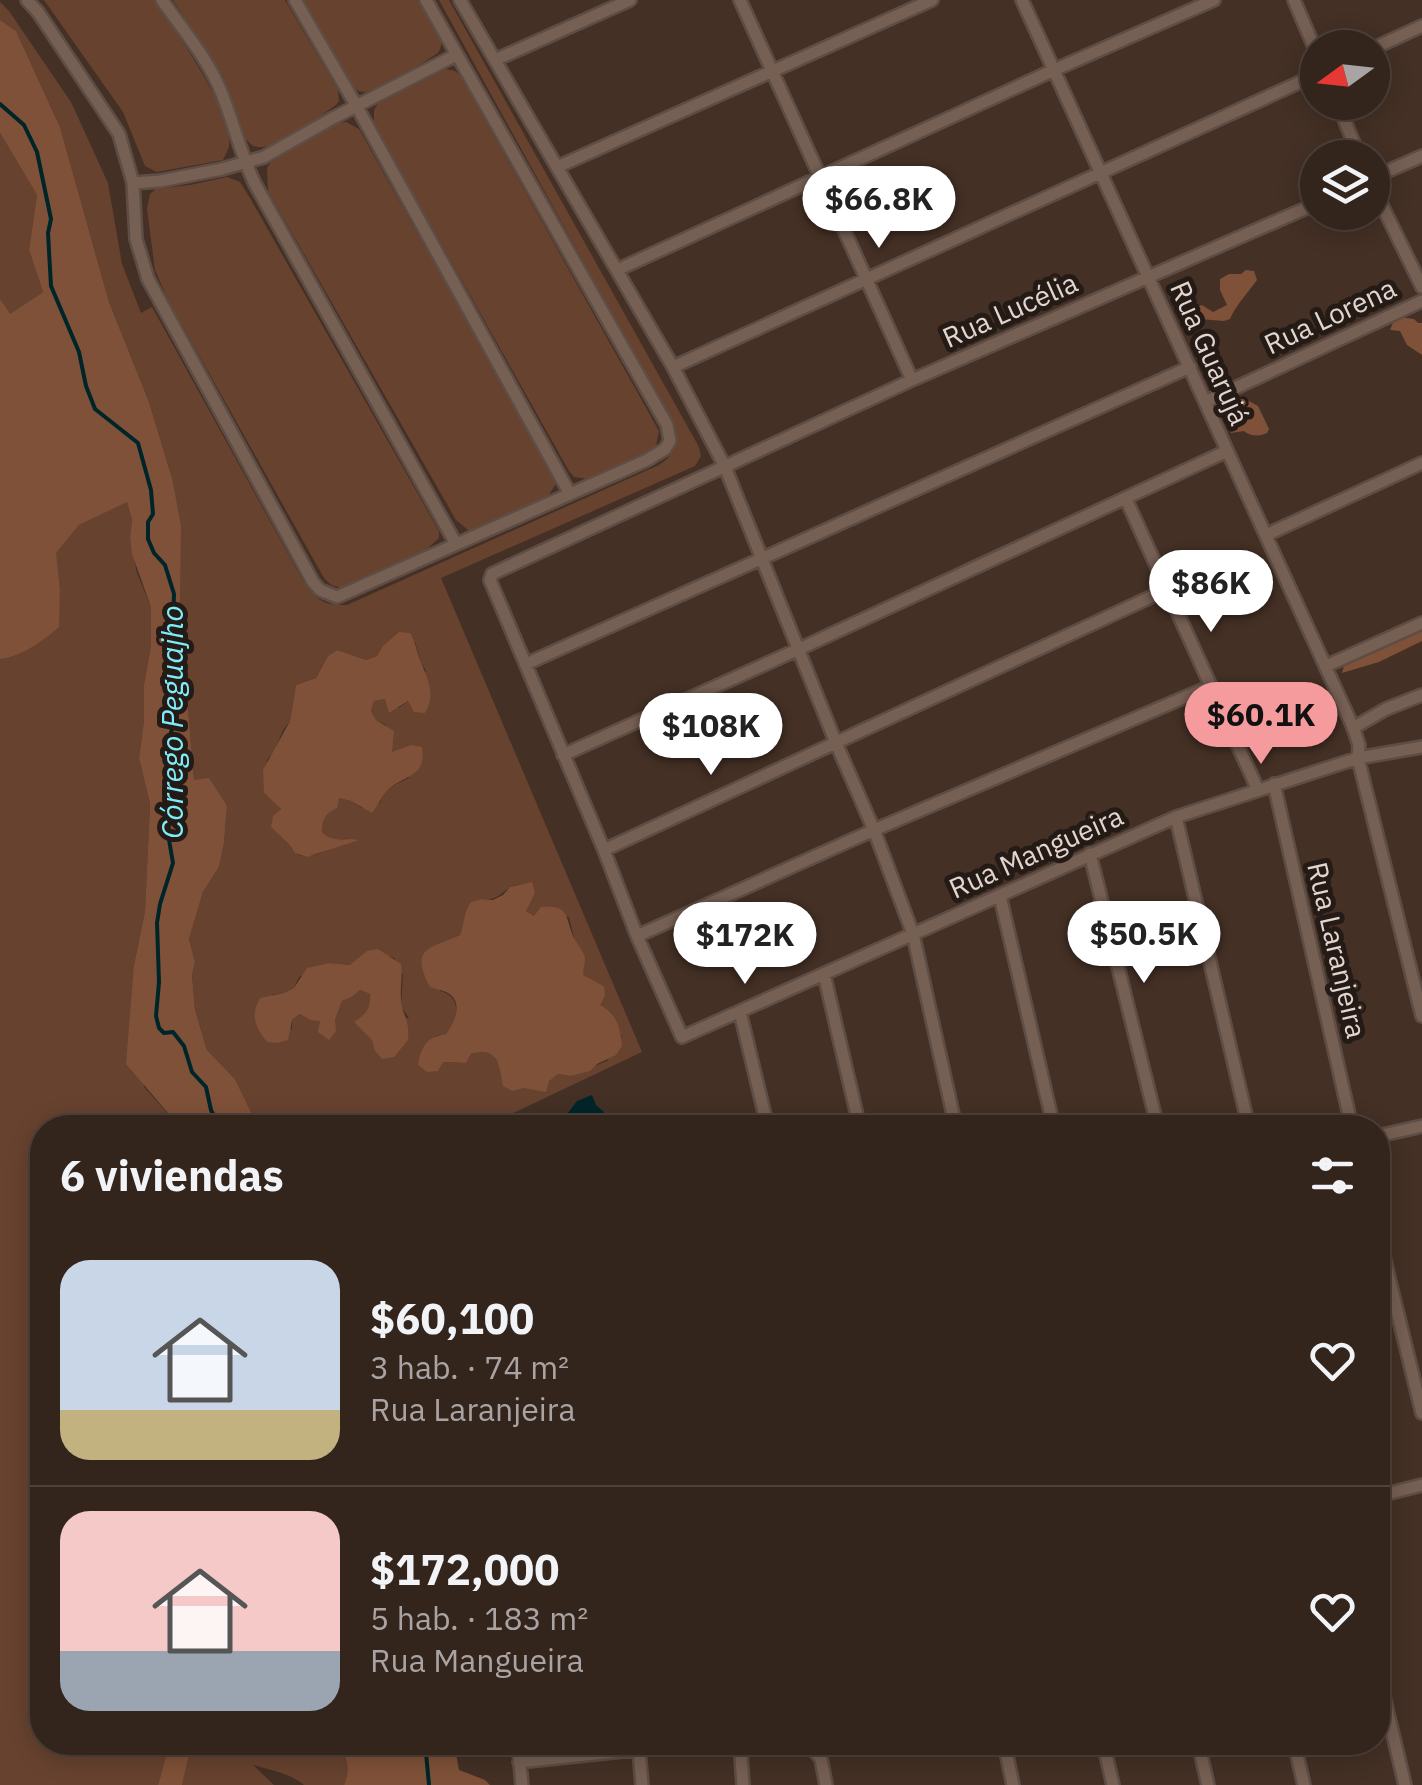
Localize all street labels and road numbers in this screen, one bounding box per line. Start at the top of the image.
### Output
street label: Rua Lucélia [937,263,1083,356]
street label: Rua Lorena [1258,269,1402,362]
street label: Rua Guarujá [1162,275,1259,431]
street label: Rua Mangueira [943,797,1129,906]
street label: Rua Laranjeira [1299,858,1376,1042]

